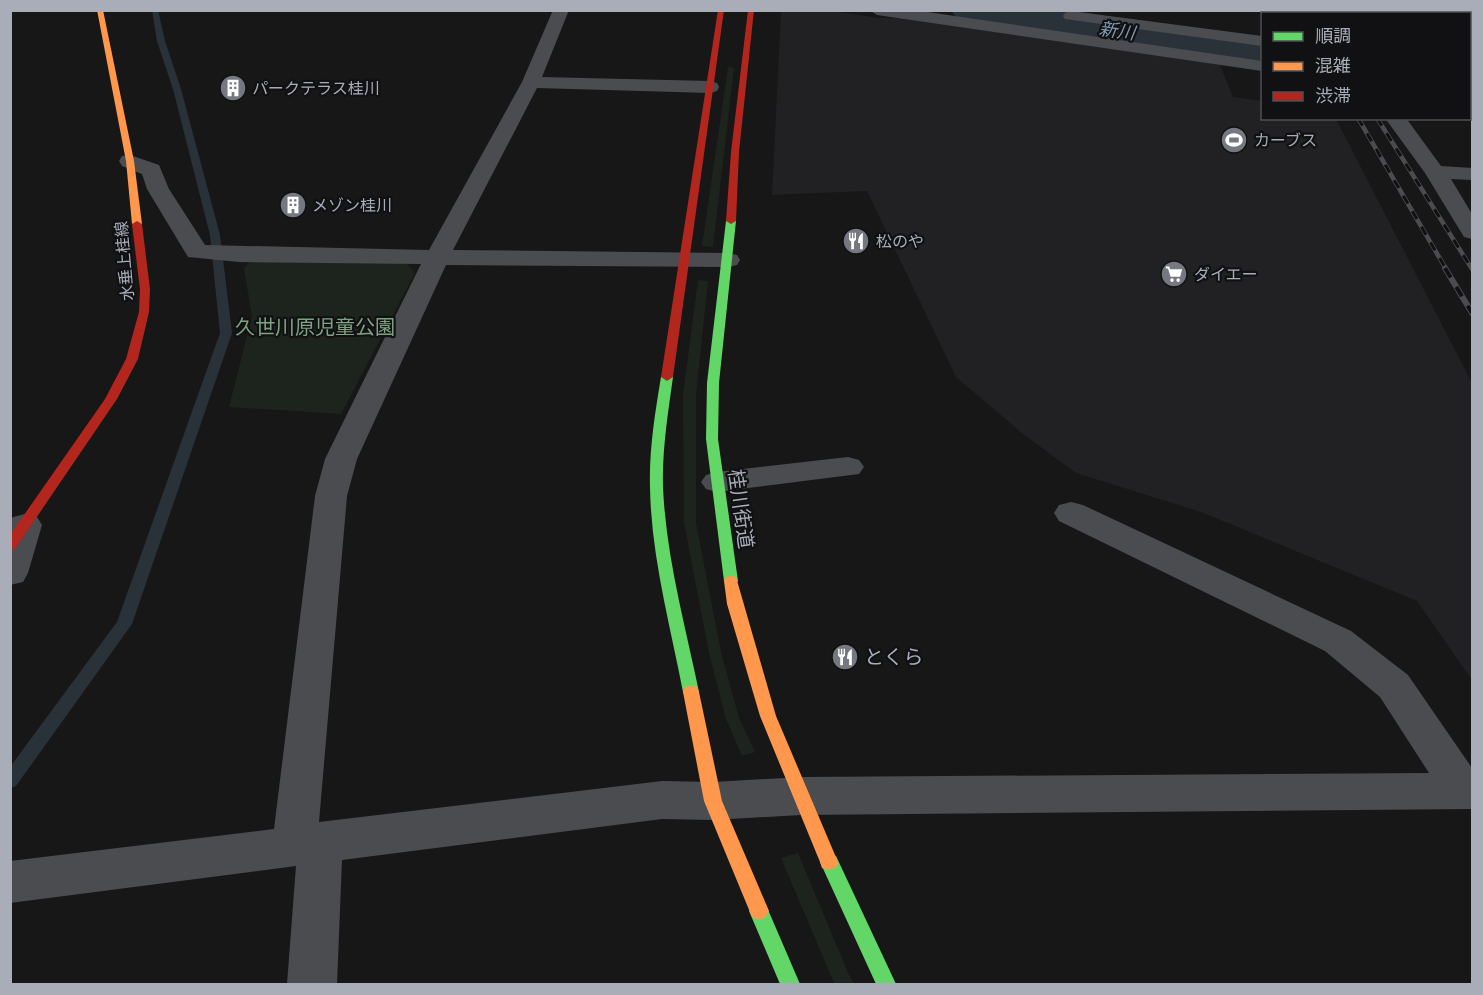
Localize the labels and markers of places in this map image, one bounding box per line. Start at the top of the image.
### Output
building icon: パークテラス桂川 [218,73,248,103]
place label: パークテラス桂川 [252,77,380,99]
sports icon: カーブス [1219,125,1249,155]
place label: カーブス [1254,129,1317,151]
building icon: メゾン桂川 [278,190,308,220]
place label: メゾン桂川 [312,194,392,216]
restaurant icon: 松のや [841,226,871,256]
place label: 松のや [876,230,924,252]
supermarket icon: ダイエー [1159,259,1189,289]
place label: ダイエー [1194,263,1258,285]
restaurant icon: とくら [830,642,860,672]
place label: とくら [864,643,923,670]

